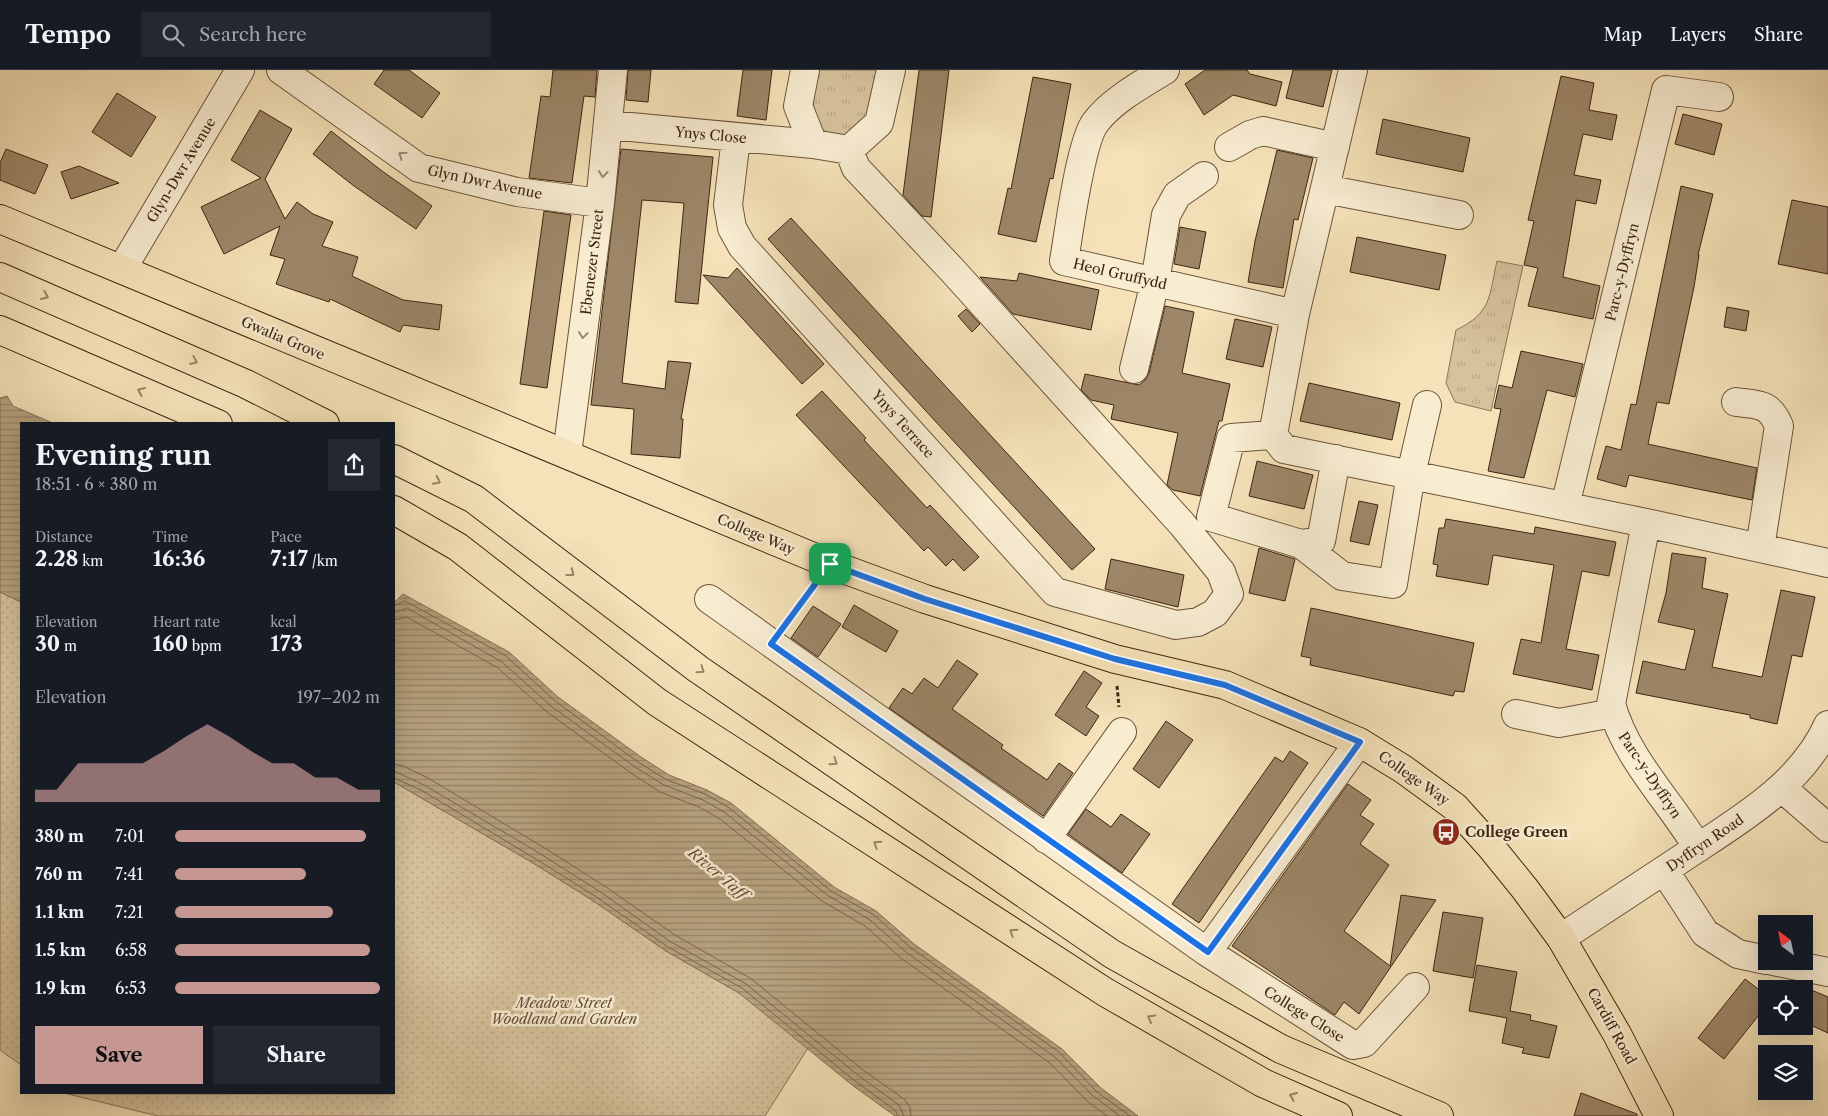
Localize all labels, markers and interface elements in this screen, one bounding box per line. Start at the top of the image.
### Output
search box [141,12,491,57]
text: Tempo [25,20,111,49]
icon: search [159,21,187,49]
text: Search here [199,23,307,46]
text: Map [1604,24,1642,46]
text: Layers [1670,24,1726,46]
text: Share [1754,24,1803,46]
street label: Glyn-Dwr Avenue [142,114,220,226]
street label: Ynys Close [673,123,748,147]
one-way arrow [398,152,407,161]
street label: Glyn Dwr Avenue [426,161,544,203]
one-way arrow [598,170,609,178]
street label: Ebenezer Street [577,208,607,316]
street label: Parc-y-Dyffryn [1601,221,1643,323]
street label: Heol Gruffydd [1071,254,1169,294]
one-way arrow [40,290,49,301]
street label: Gwalia Grove [238,312,328,364]
one-way arrow [578,331,589,339]
one-way arrow [189,354,198,365]
one-way arrow [137,386,146,397]
street label: Ynys Terrace [867,386,938,462]
text: Evening run [35,438,211,472]
button: share [328,439,380,491]
text: 18:51 · 6 × 380 m [35,474,157,494]
one-way arrow [432,475,441,485]
street label: College Way [714,510,798,559]
text: Distance [35,528,93,546]
text: Time [153,528,188,546]
text: Pace [270,528,302,546]
pin [809,543,851,585]
text: 2.28 [35,546,79,571]
text: 16:36 [153,546,205,571]
text: 7:17 [270,546,308,571]
icon: arrive [816,550,844,578]
text: km [79,552,103,570]
text: /km [308,552,338,570]
one-way arrow [565,567,574,575]
text: Elevation [35,613,98,631]
text: Heart rate [153,613,220,631]
text: kcal [270,613,297,631]
text: 30 [35,631,60,656]
text: 160 [153,631,188,656]
text: 173 [270,631,303,656]
text: m [60,637,77,655]
text: bpm [188,637,222,655]
one-way arrow [695,664,704,673]
text: Elevation [35,687,106,707]
text: 197–202 m [297,687,380,707]
street label: Parc-y-Dyffryn [1614,728,1686,822]
street label: College Way [1375,747,1453,809]
one-way arrow [829,756,838,766]
street label: Dyffryn Road [1663,810,1748,876]
bus stop icon: College Green [1431,817,1461,847]
place label: College Green [1465,823,1569,841]
text: 380 m [35,826,84,846]
text: 7:01 [115,826,144,846]
one-way arrow [873,841,882,850]
water label: River Taff [684,842,755,906]
text: 760 m [35,864,83,884]
text: 7:41 [115,864,143,884]
text: 1.1 km [35,902,84,922]
text: 7:21 [115,902,143,922]
north arrow [1758,915,1812,970]
map controls [1758,915,1813,1100]
one-way arrow [1009,929,1018,939]
text: 1.5 km [35,940,86,960]
text: 6:58 [115,940,147,960]
text: 1.9 km [35,978,86,998]
text: 6:53 [115,978,146,998]
button: locate [1758,980,1813,1035]
street label: College Close [1260,982,1348,1046]
street label: Cardiff Road [1584,985,1641,1068]
park label: Meadow Street Woodland and Garden [491,994,637,1028]
one-way arrow [1147,1015,1156,1025]
button: Save [35,1026,203,1084]
button: Share [213,1026,380,1084]
button: layers [1758,1045,1813,1100]
one-way arrow [1289,1092,1298,1103]

